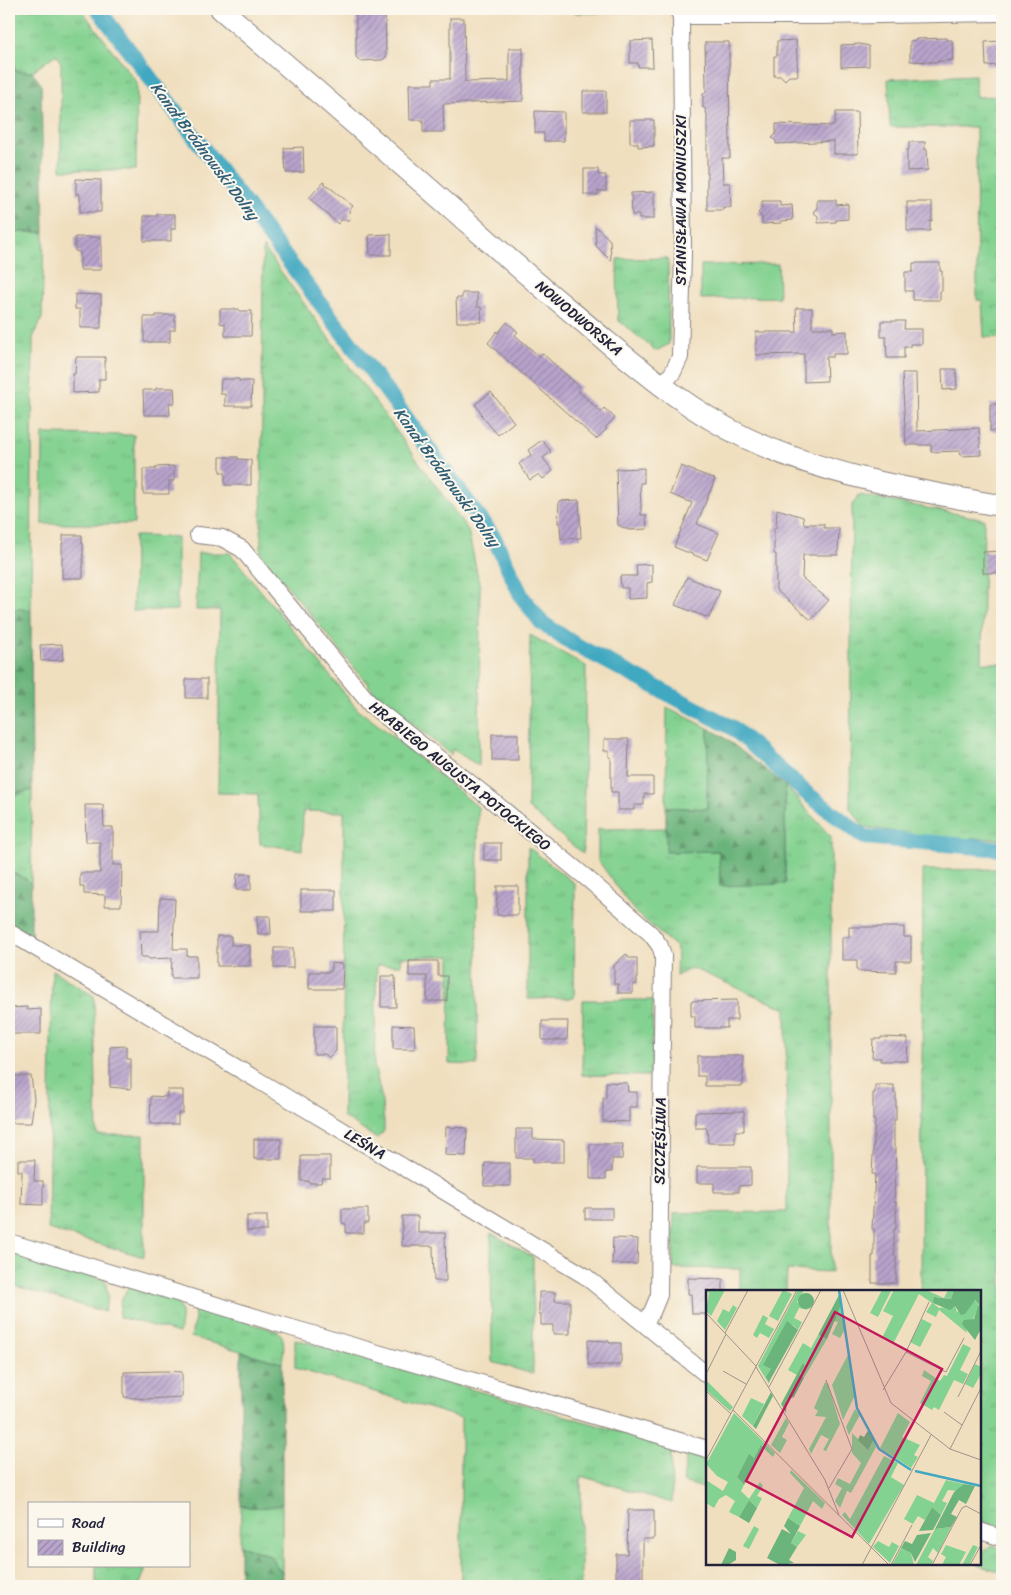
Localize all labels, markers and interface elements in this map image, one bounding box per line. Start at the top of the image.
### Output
water label: Kanał Bródnowski Dolny [143,75,269,229]
street label: STANISŁAWA MONIUSZKI [668,114,694,285]
street label: NOWODWORSKA [529,273,629,363]
water label: Kanał Bródnowski Dolny [386,401,510,556]
street label: HRABIEGO AUGUSTA POTOCKIEGO [363,694,557,858]
street label: SZCZĘŚLIWA [646,1097,674,1185]
street label: LEŚNA [339,1121,391,1167]
inset map [706,1290,981,1565]
legend [28,1502,190,1568]
text: Road [72,1510,105,1536]
text: Building [72,1534,126,1560]

